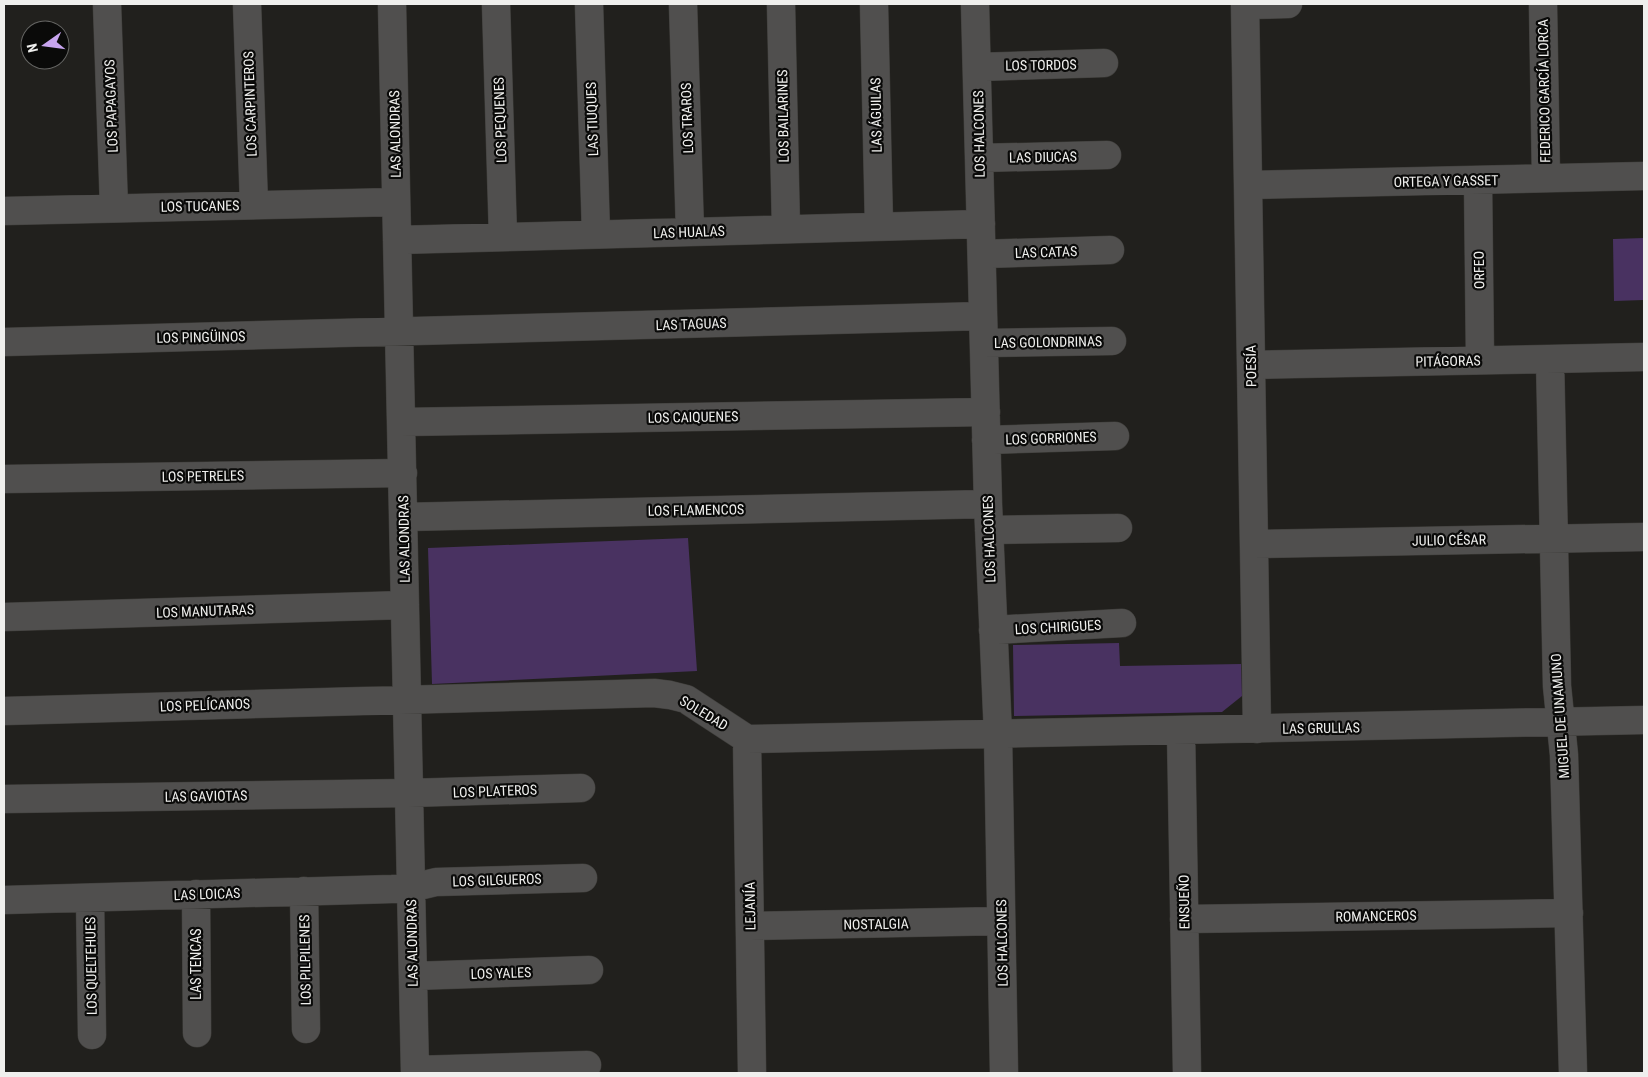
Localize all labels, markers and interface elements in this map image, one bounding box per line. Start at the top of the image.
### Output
street label: FEDERICO GARCÍA LORCA [1534,19,1553,163]
north arrow [20,20,70,70]
text: N [24,42,41,54]
street label: LOS CARPINTEROS [240,51,260,157]
street label: LOS TORDOS [1005,56,1077,74]
street label: LOS PAPAGAYOS [101,59,121,153]
street label: LOS BAILARINES [774,69,792,163]
street label: LOS PEQUENES [491,77,509,163]
street label: LAS ÁGUILAS [866,77,885,153]
street label: LAS TIUQUES [583,82,601,156]
street label: LOS TRAROS [678,82,696,154]
street label: LAS ALONDRAS [386,90,404,178]
street label: LOS HALCONES [970,90,988,178]
street label: LAS DIUCAS [1009,148,1077,166]
street label: ORTEGA Y GASSET [1393,172,1499,190]
street label: LOS TUCANES [160,197,240,215]
street label: LAS HUALAS [653,223,725,241]
street label: LAS CATAS [1014,243,1078,261]
street label: ORFEO [1471,251,1487,289]
street label: LAS TAGUAS [655,315,727,333]
street label: LOS PINGÜINOS [156,328,246,346]
street label: LAS GOLONDRINAS [994,333,1102,351]
street label: POESÍA [1242,345,1259,387]
street label: PITÁGORAS [1415,351,1481,370]
street label: LOS CAIQUENES [647,408,739,426]
street label: LOS GORRIONES [1005,428,1097,448]
street label: LOS PETRELES [162,467,244,485]
street label: LAS ALONDRAS [395,495,413,583]
street label: LOS HALCONES [979,495,999,583]
street label: LOS FLAMENCOS [648,501,744,519]
street label: JULIO CÉSAR [1412,530,1487,549]
street label: LOS MANUTARAS [156,601,254,621]
street label: LOS CHIRIGUES [1014,617,1102,637]
street label: MIGUEL DE UNAMUNO [1548,653,1572,779]
street label: SOLEDAD [677,692,731,734]
street label: LOS PELÍCANOS [160,694,250,715]
street label: LAS GRULLAS [1282,719,1360,737]
street label: LOS PLATEROS [453,782,537,800]
street label: LAS GAVIOTAS [164,787,248,805]
street label: LOS GILGUEROS [452,870,542,890]
street label: ENSUEÑO [1175,874,1192,930]
street label: LEJANÍA [741,882,758,930]
street label: LAS LOICAS [173,885,241,903]
street label: LAS ALONDRAS [403,899,421,987]
street label: LOS HALCONES [993,899,1011,987]
street label: ROMANCEROS [1335,907,1417,925]
street label: LOS PILPILENES [296,914,314,1006]
street label: NOSTALGIA [843,915,909,933]
street label: LOS QUELTEHUES [82,917,100,1015]
street label: LAS TENCAS [188,928,204,1000]
street label: LOS YALES [470,964,532,982]

